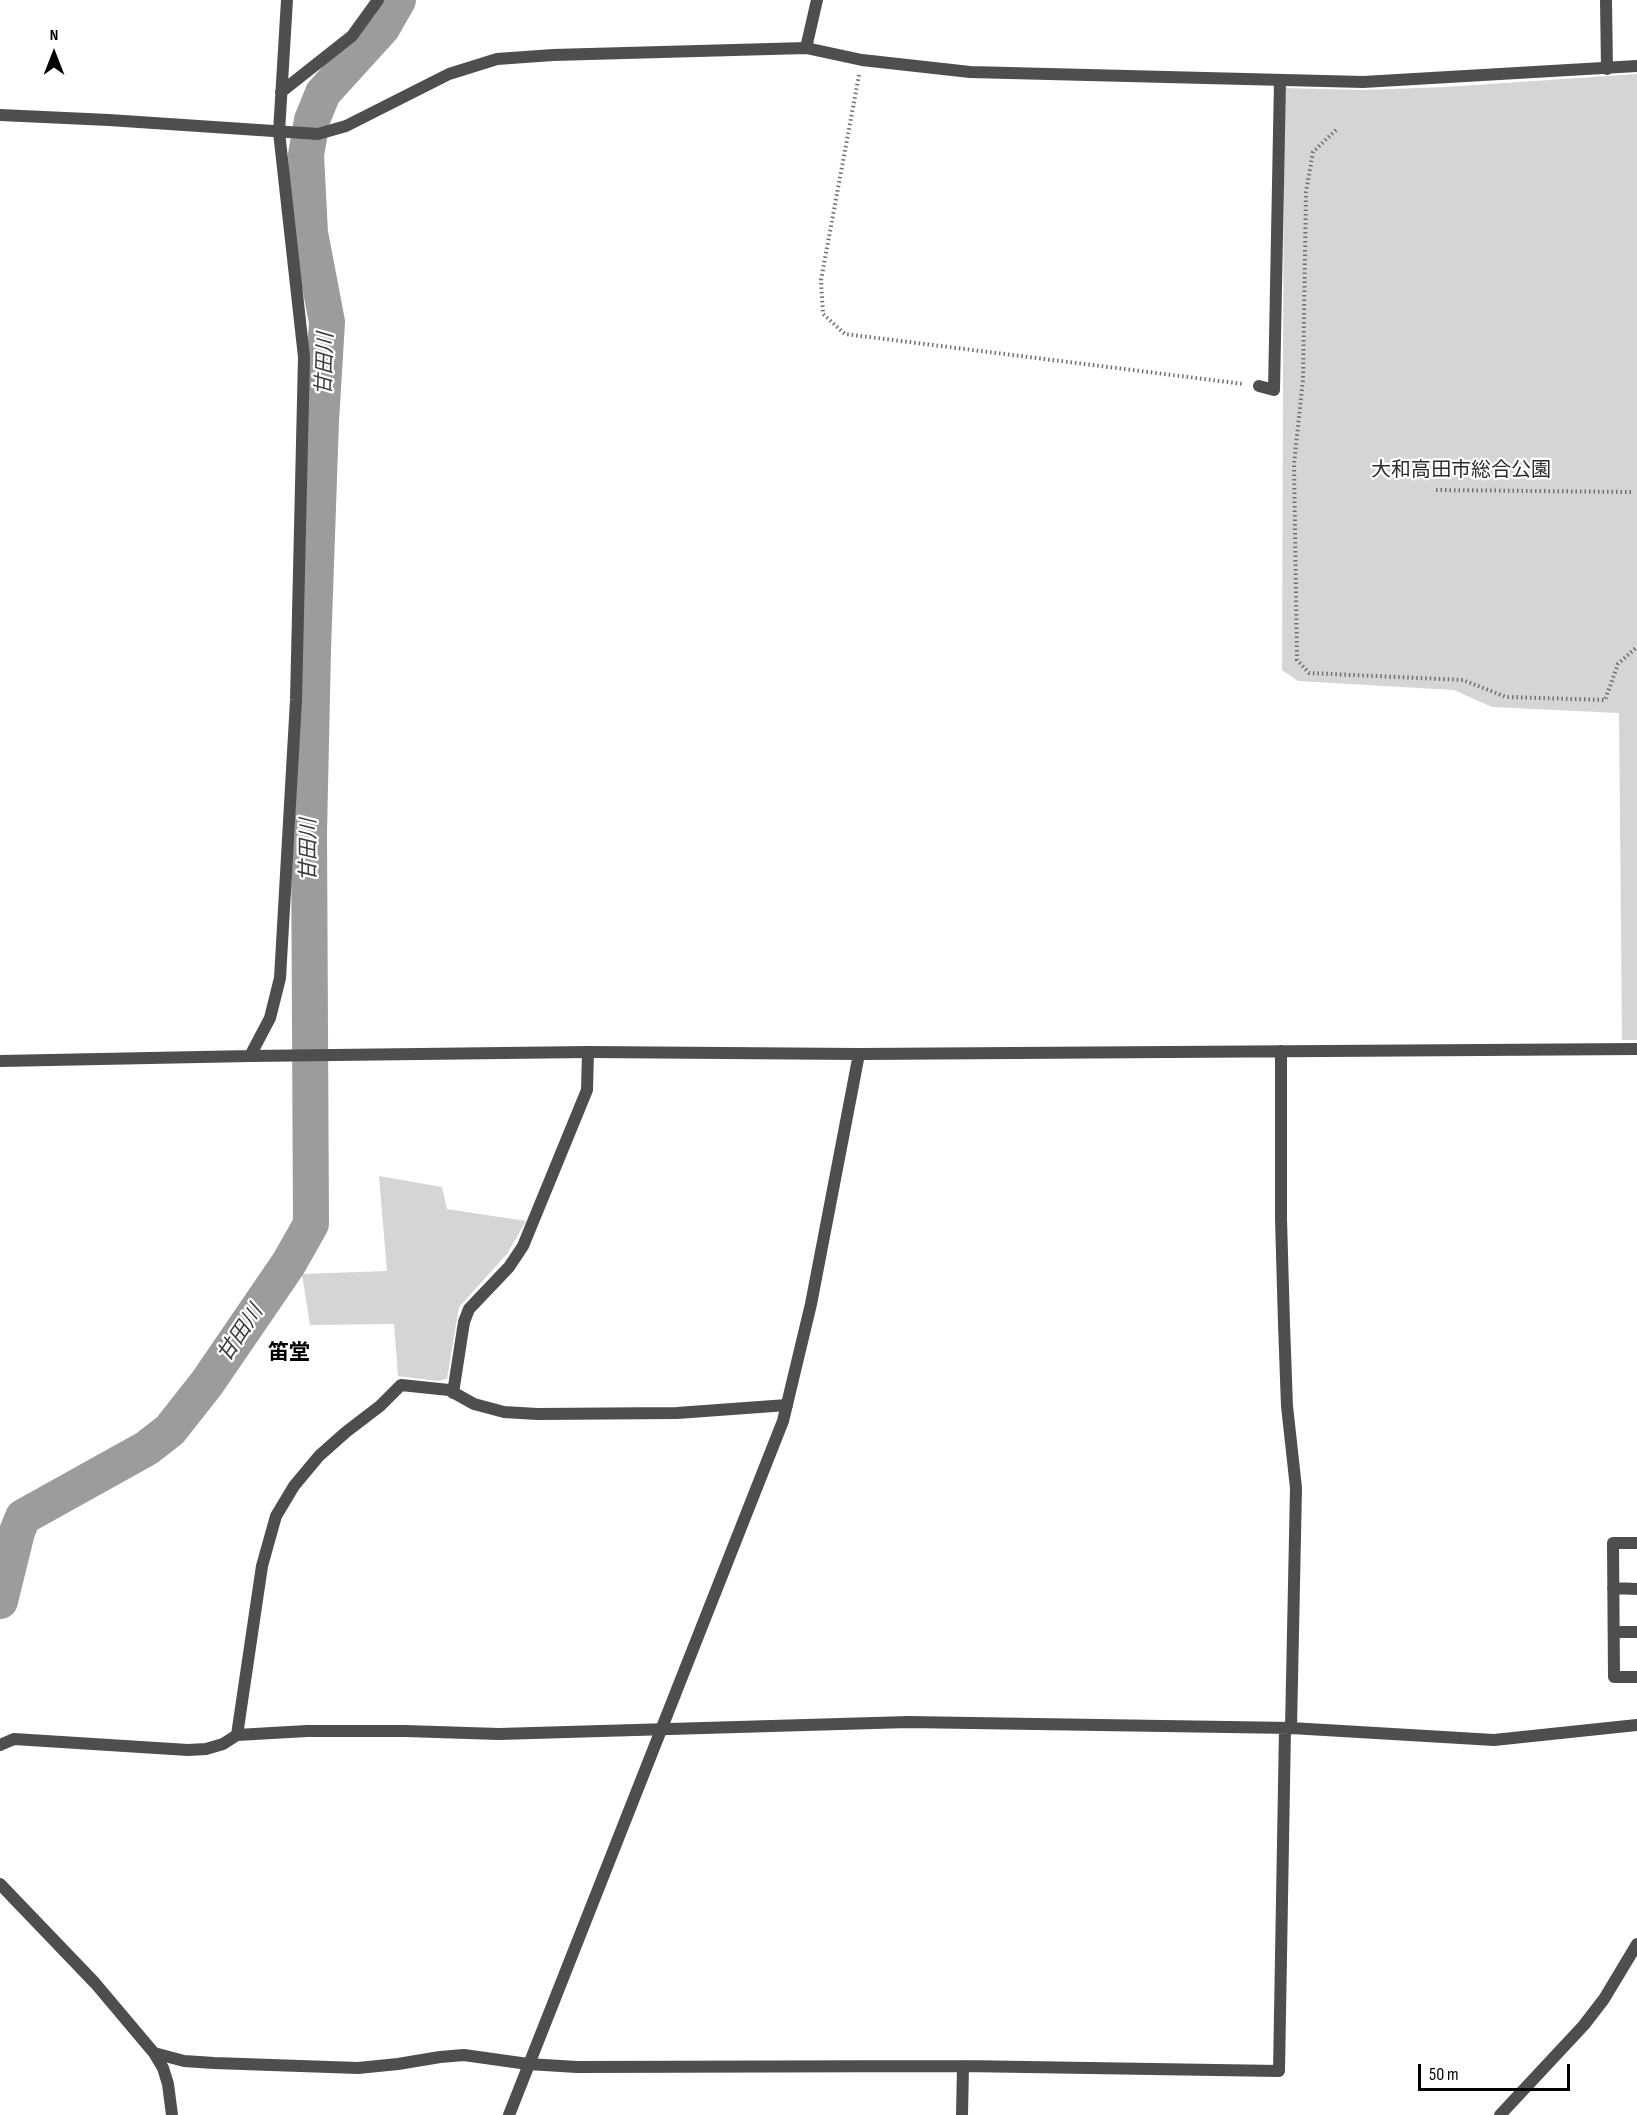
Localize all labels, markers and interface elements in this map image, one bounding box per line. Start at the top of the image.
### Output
north arrow [24,24,84,84]
text: N [50,26,58,45]
water label: 甘田川 [312,332,340,396]
park label: 大和高田市総合公園 [1371,459,1551,483]
water label: 甘田川 [297,819,323,881]
water label: 甘田川 [213,1301,269,1367]
district label: 笛堂 [268,1341,310,1367]
scale bar [1421,2052,1572,2090]
text: 50 m [1429,2064,1459,2085]

